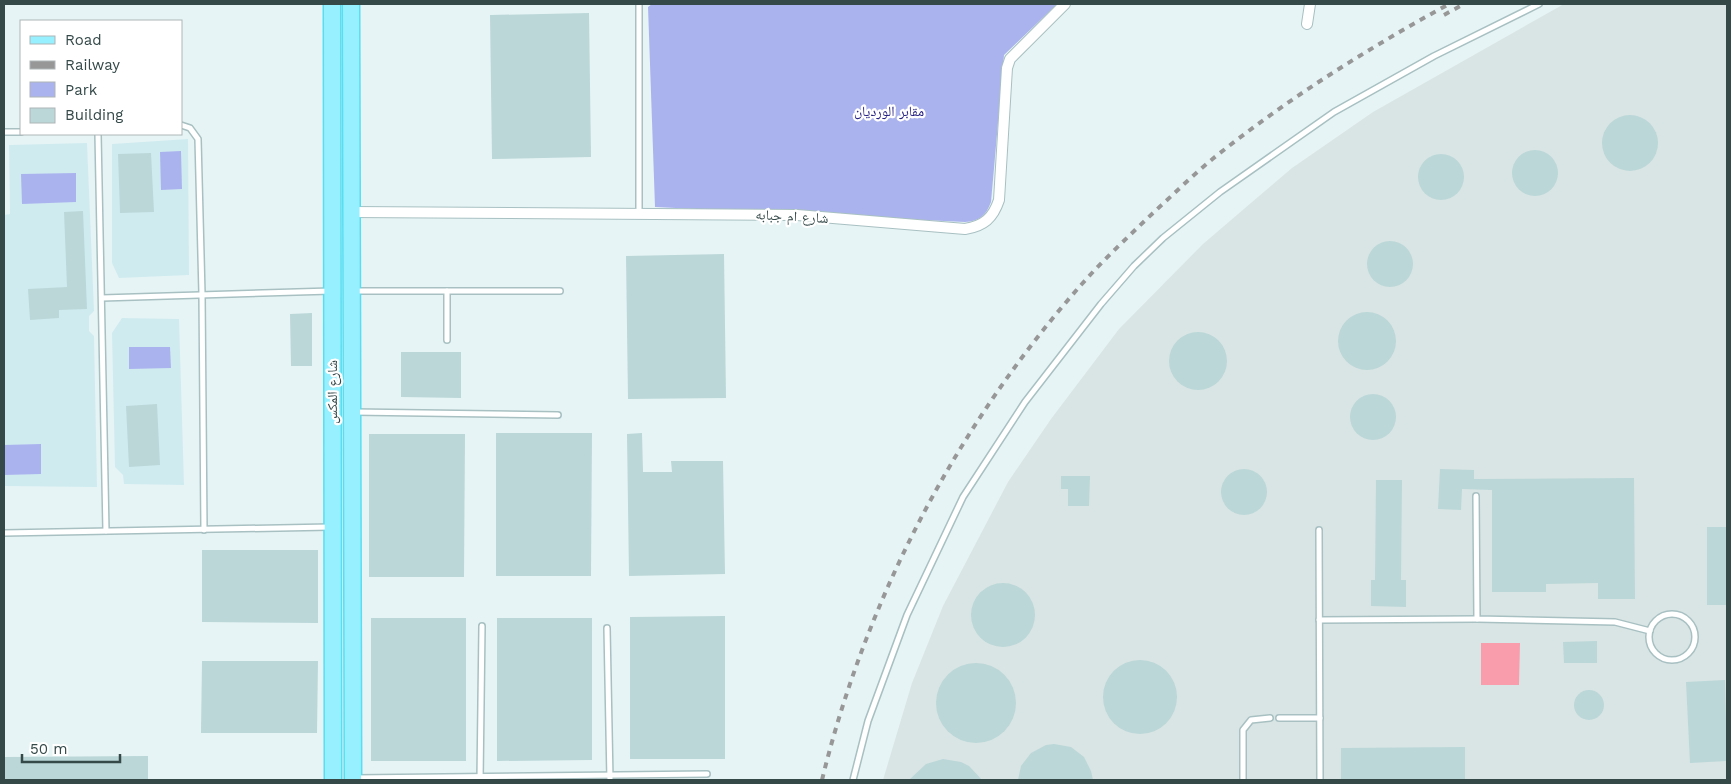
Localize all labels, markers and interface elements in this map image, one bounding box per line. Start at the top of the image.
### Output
legend [20,20,182,135]
text: Road [65,31,102,49]
text: Railway [65,56,120,74]
text: Park [65,81,98,99]
park label: مقابر الورديان [854,103,924,120]
text: Building [65,106,123,124]
street label: شارع ام جبابه [755,206,829,228]
street label: شارع المكس [324,360,342,424]
scale bar [22,732,120,764]
text: 50 m [30,740,67,758]

